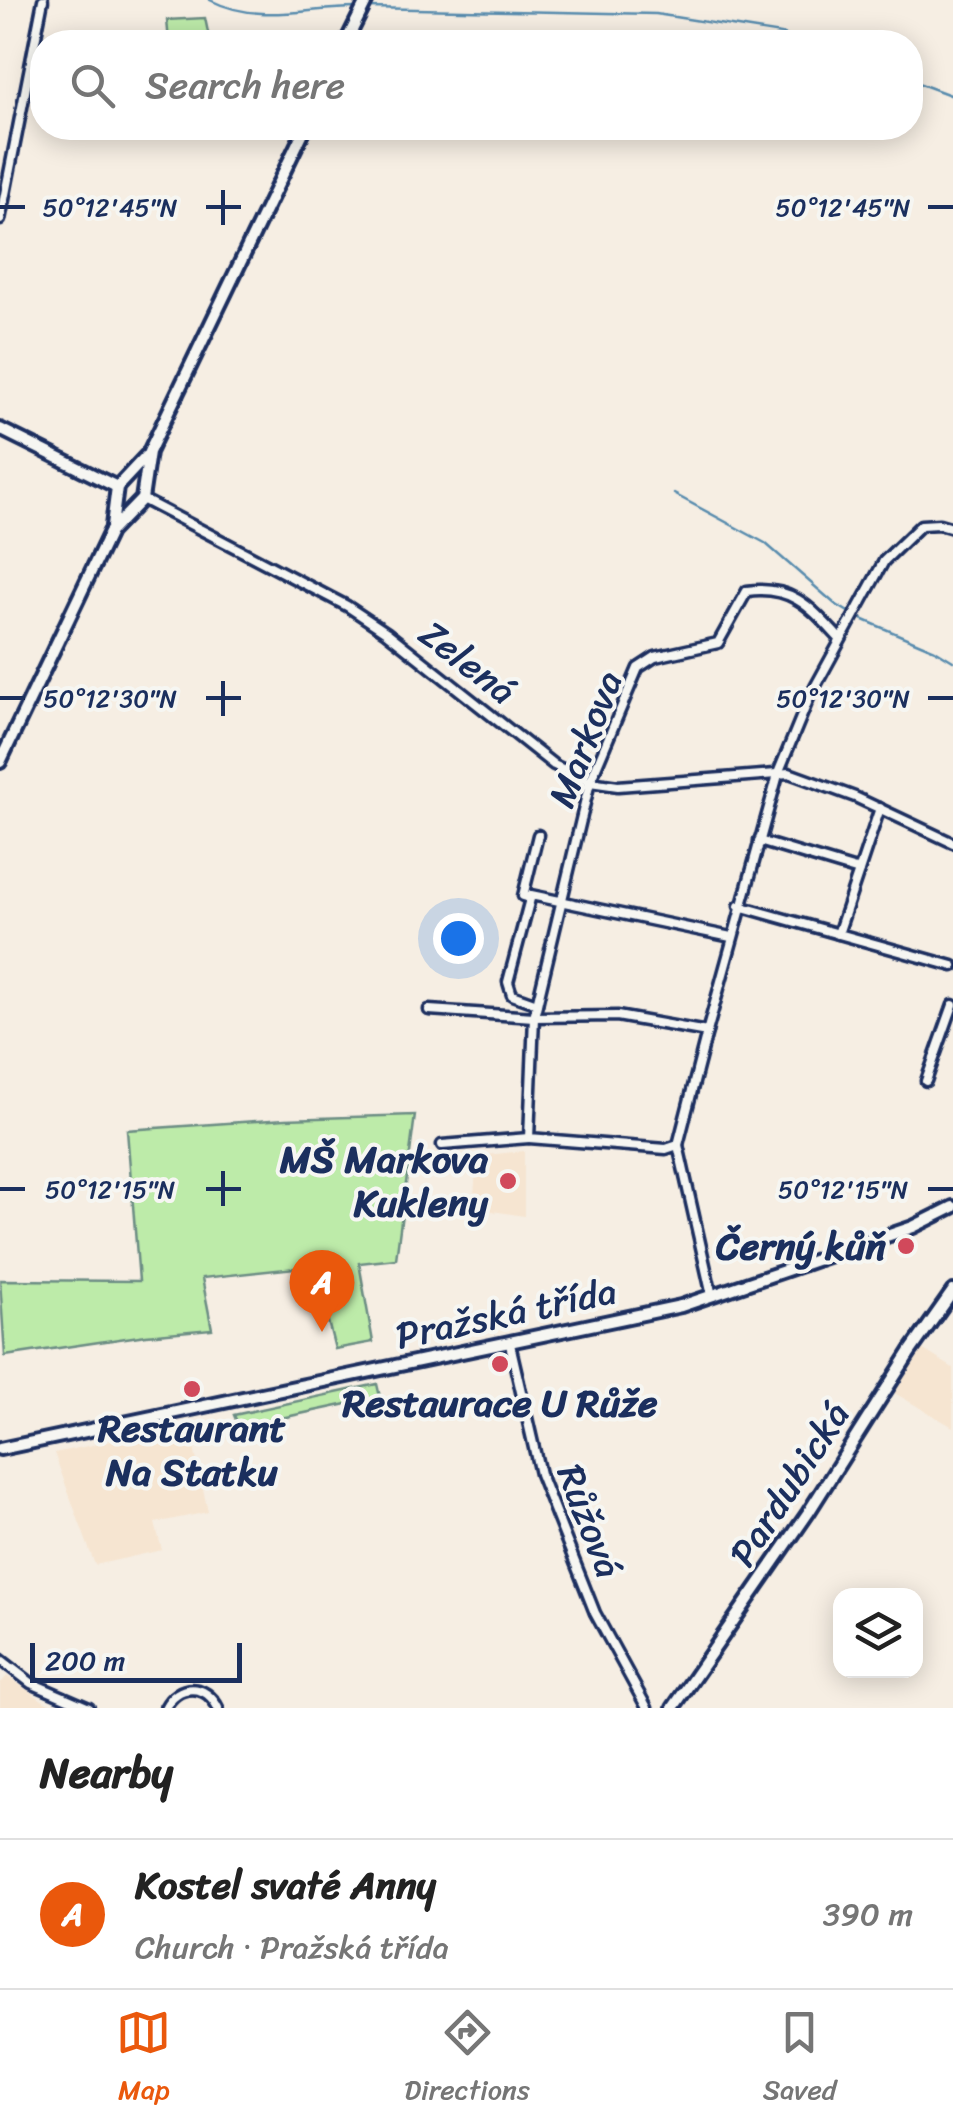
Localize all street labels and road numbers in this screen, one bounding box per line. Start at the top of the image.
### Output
street label: Zelená [404,602,532,723]
street label: Markova [529,661,642,817]
street label: Pražská třída [390,1257,623,1370]
street label: Pardubická [710,1388,868,1581]
street label: Růžová [537,1454,642,1588]

